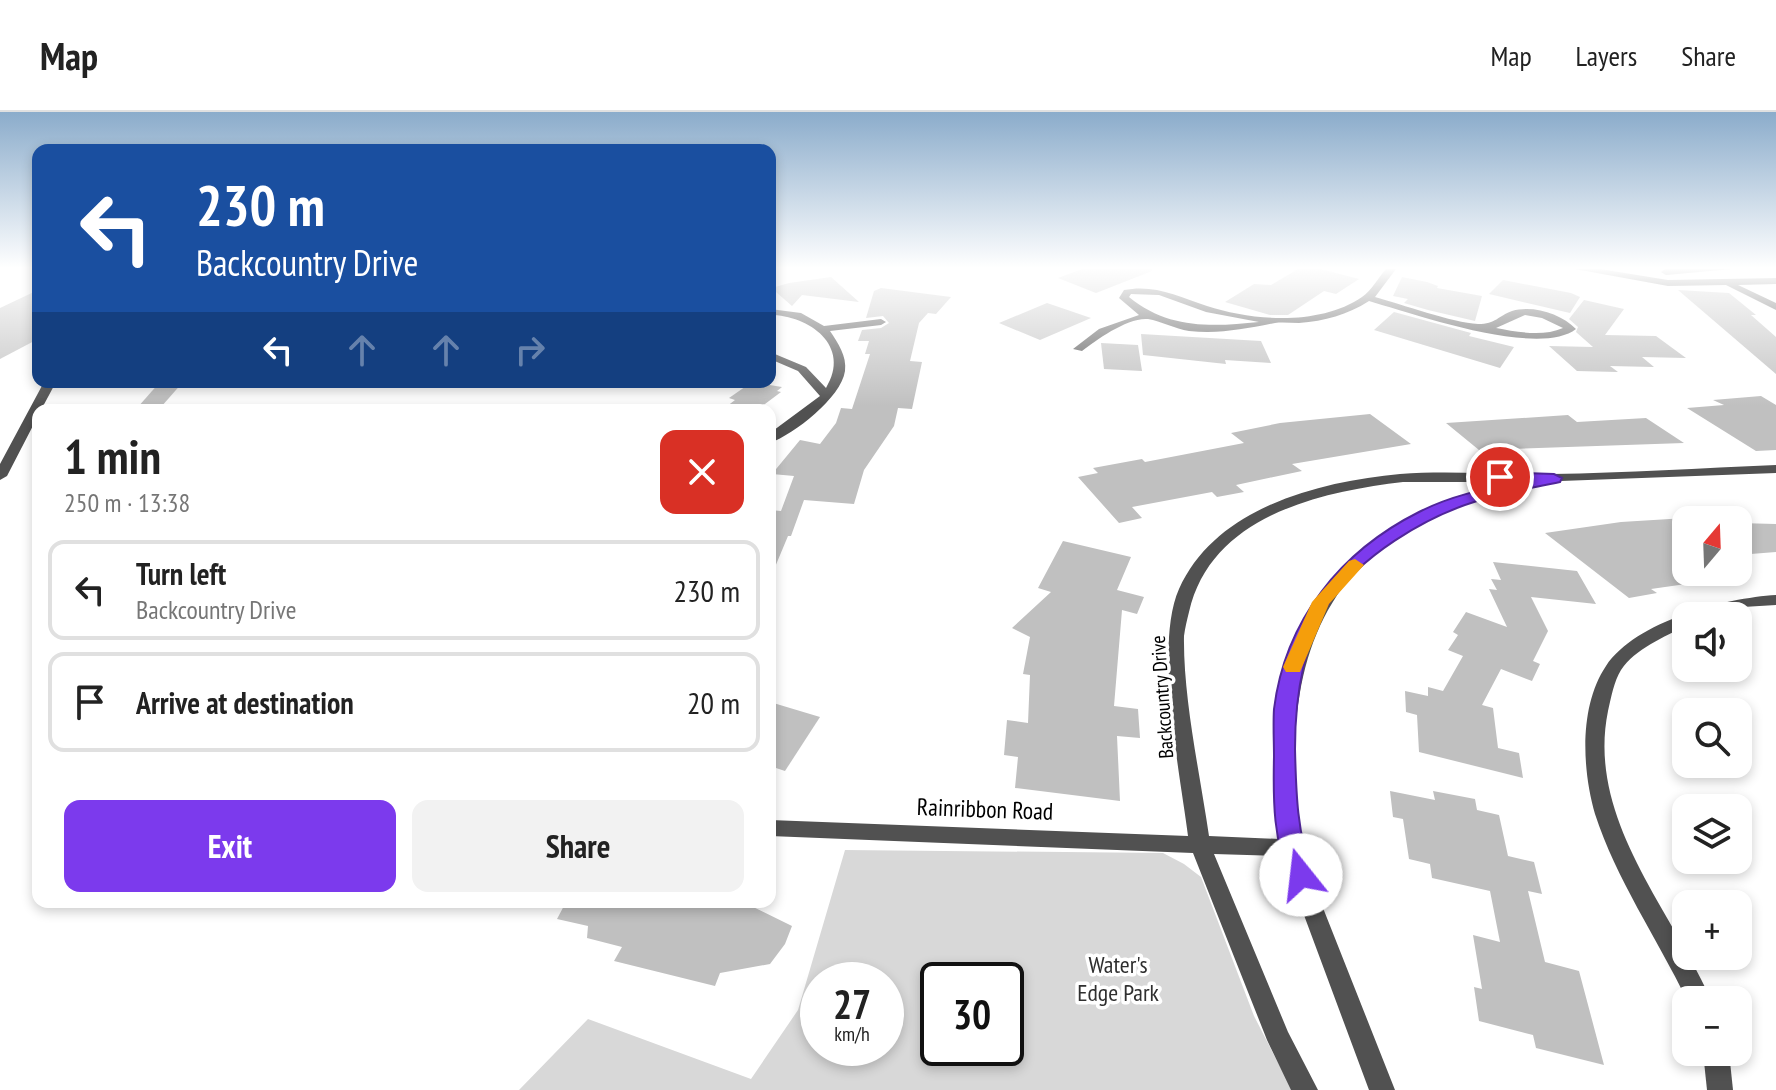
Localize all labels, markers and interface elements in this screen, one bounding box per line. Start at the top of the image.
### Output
text: Map [40,31,98,80]
text: Map [1490,37,1532,74]
text: Layers [1576,37,1637,74]
text: Share [1681,37,1736,74]
text: 230 m [196,169,325,241]
icon: left [64,176,168,280]
text: Backcountry Drive [196,239,418,286]
icon: left [256,328,300,372]
icon: ahead [340,328,384,372]
icon: ahead [424,328,468,372]
icon: right [508,328,552,372]
text: 1 min [64,425,161,487]
button: close [660,430,744,514]
pin [1466,443,1534,511]
icon: arrive [1478,455,1522,499]
text: 250 m · 13:38 [64,486,190,519]
north arrow [1672,506,1752,586]
map controls [1672,506,1752,1066]
text: Turn left [136,554,226,593]
icon: left [68,568,112,612]
text: 230 m [674,571,740,610]
text: Backcountry Drive [136,593,297,626]
button: sound [1672,602,1752,682]
street label: Backcountry Drive [1145,635,1179,759]
icon: arrive [68,680,112,724]
text: Arrive at destination [136,683,354,722]
text: 20 m [687,683,740,722]
button: search [1672,698,1752,778]
street label: Rainribbon Road [916,791,1054,827]
button: layers [1672,794,1752,874]
button: Exit [64,800,396,892]
button: Share [412,800,744,892]
position arrow [1259,833,1343,917]
button: + [1672,890,1752,970]
park label: Water's Edge Park [1077,949,1160,1008]
speed limit sign: 30 [920,962,1024,1066]
text: 27 [833,978,871,1030]
button: − [1672,986,1752,1066]
text: km/h [834,1021,870,1047]

